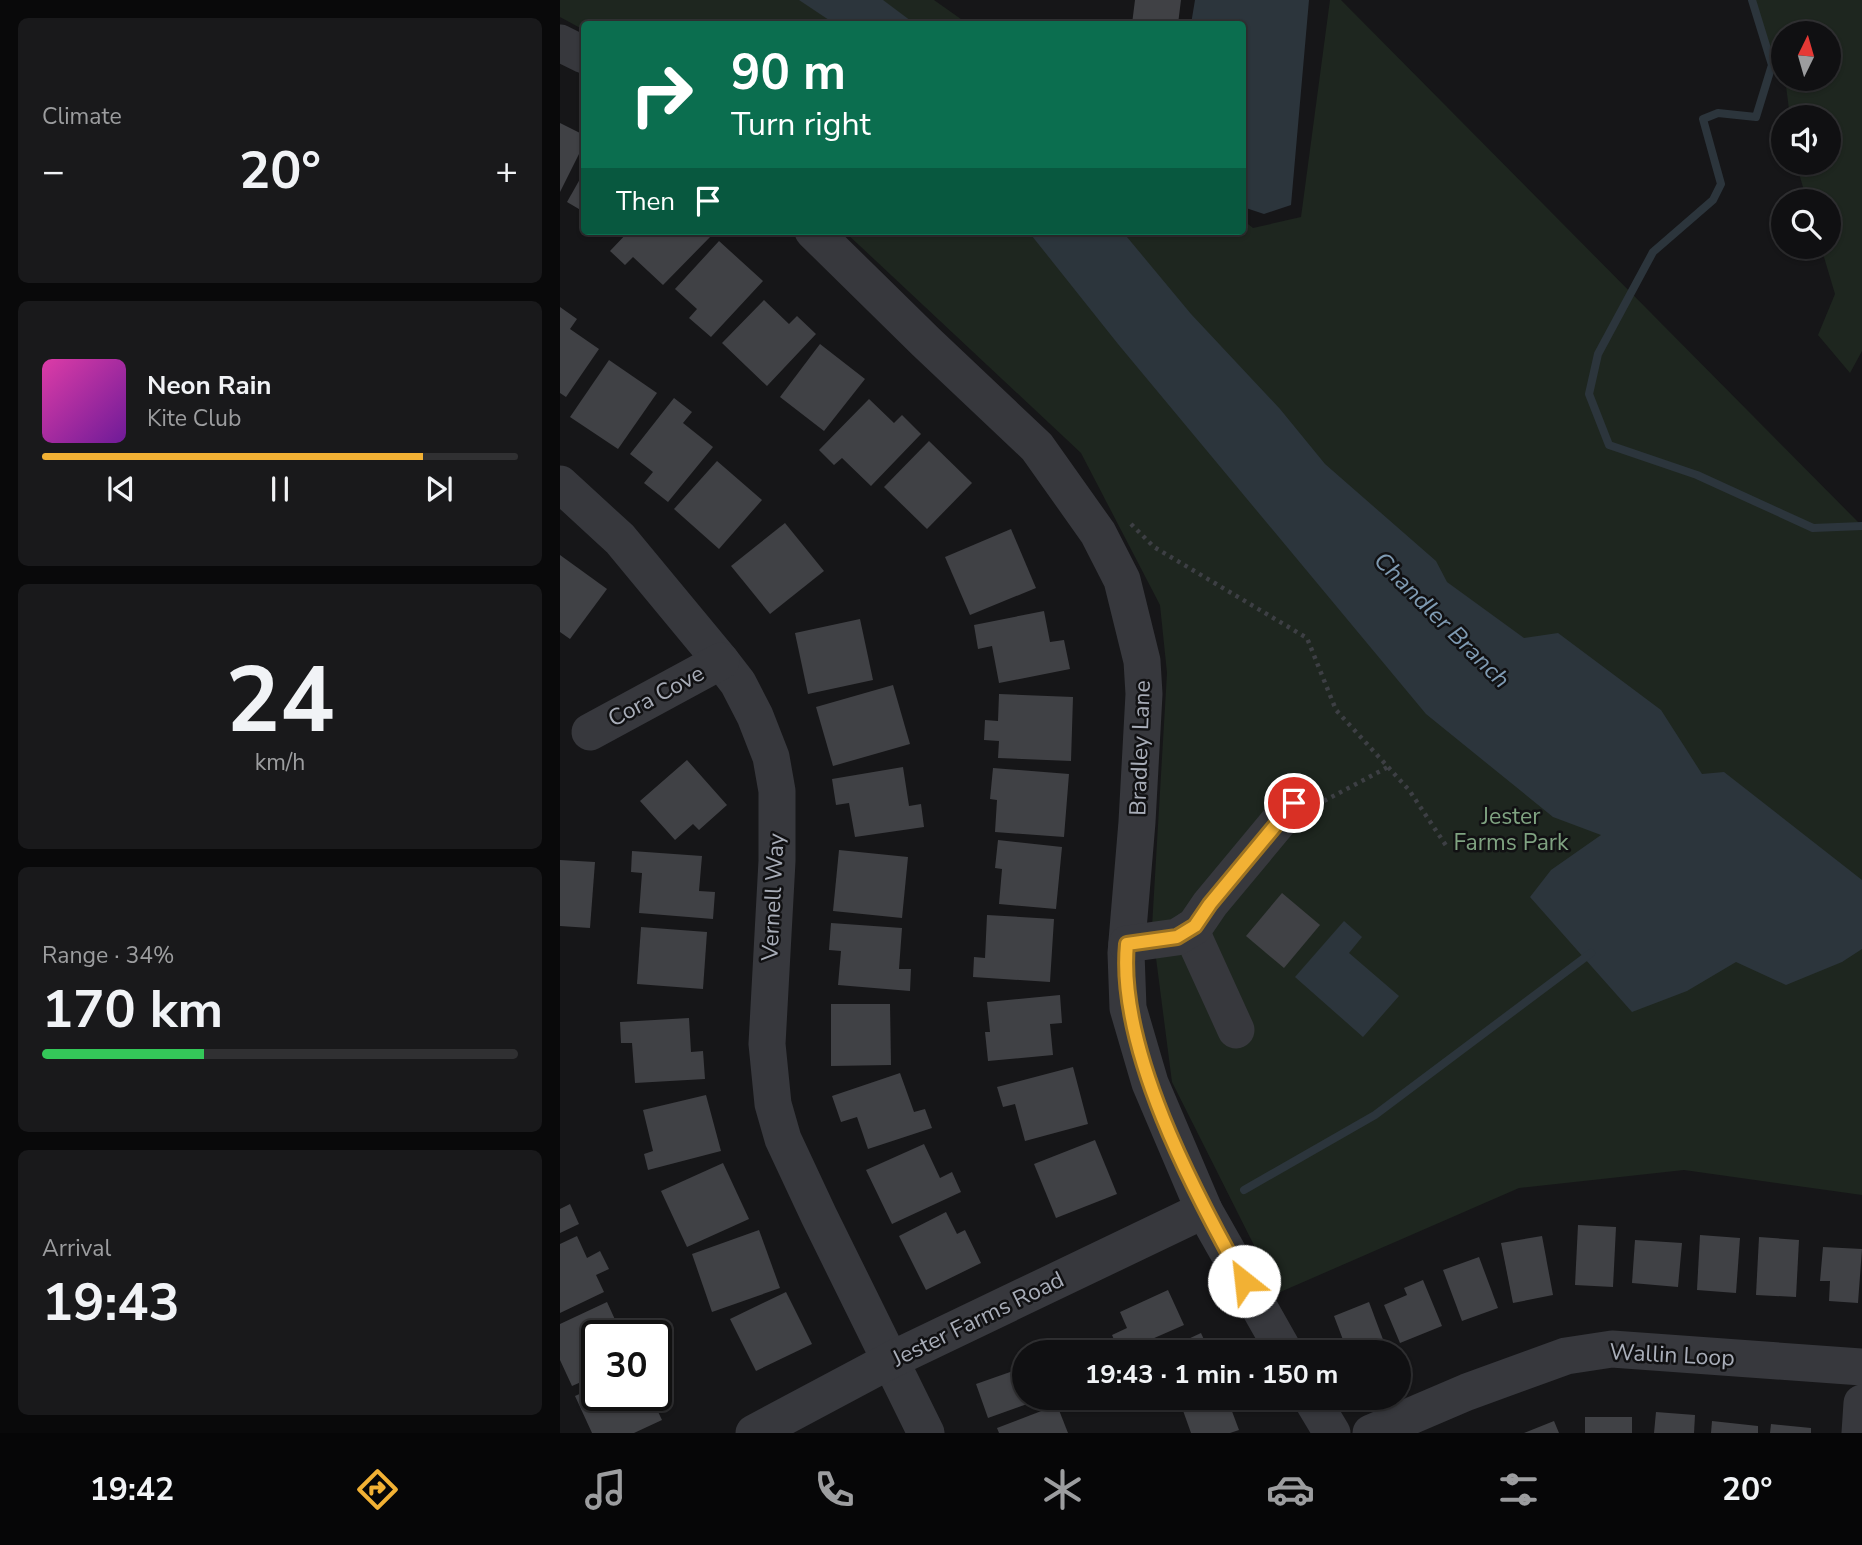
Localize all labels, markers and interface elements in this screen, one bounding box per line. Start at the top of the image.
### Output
north arrow [1771,21,1841,91]
map controls [1771,21,1841,259]
text: 90 m [731,39,846,106]
icon: right [616,49,707,140]
text: Climate [42,101,122,132]
text: Turn right [731,103,871,146]
button: sound [1771,105,1841,175]
text: 20° [239,135,321,206]
text: − [42,146,65,197]
text: + [495,146,518,197]
icon: arrive [689,182,727,220]
text: Then [616,184,675,219]
button: search [1771,189,1841,259]
text: Neon Rain [147,368,272,403]
text: Kite Club [147,403,241,434]
icon: previous [102,470,140,508]
icon: pause [261,470,299,508]
icon: next [420,470,458,508]
water label: Chandler Branch [1367,545,1517,695]
text: 24 [225,639,335,763]
street label: Cora Cove [602,658,710,734]
street label: Bradley Lane [1122,680,1158,816]
text: km/h [255,747,305,778]
pin [1264,773,1324,833]
icon: arrive [1275,784,1313,822]
park label: Jester Farms Park [1453,801,1569,858]
street label: Vernell Way [754,832,792,963]
text: Range · 34% [42,940,174,971]
text: 170 km [42,974,223,1045]
text: Arrival [42,1233,111,1264]
position arrow [1207,1244,1281,1318]
street label: Jester Farms Road [886,1264,1069,1375]
text: 19:43 [42,1267,180,1338]
speed limit sign: 30 [581,1320,672,1411]
street label: Wallin Loop [1609,1336,1735,1374]
text: 19:43 · 1 min · 150 m [1085,1357,1338,1392]
icon: directions [353,1465,402,1514]
icon: music [581,1465,630,1514]
icon: phone [810,1465,859,1514]
icon: climate [1038,1465,1087,1514]
icon: car [1266,1465,1315,1514]
icon: filters [1494,1465,1543,1514]
text: 19:42 [90,1468,174,1511]
text: 20° [1722,1468,1772,1511]

